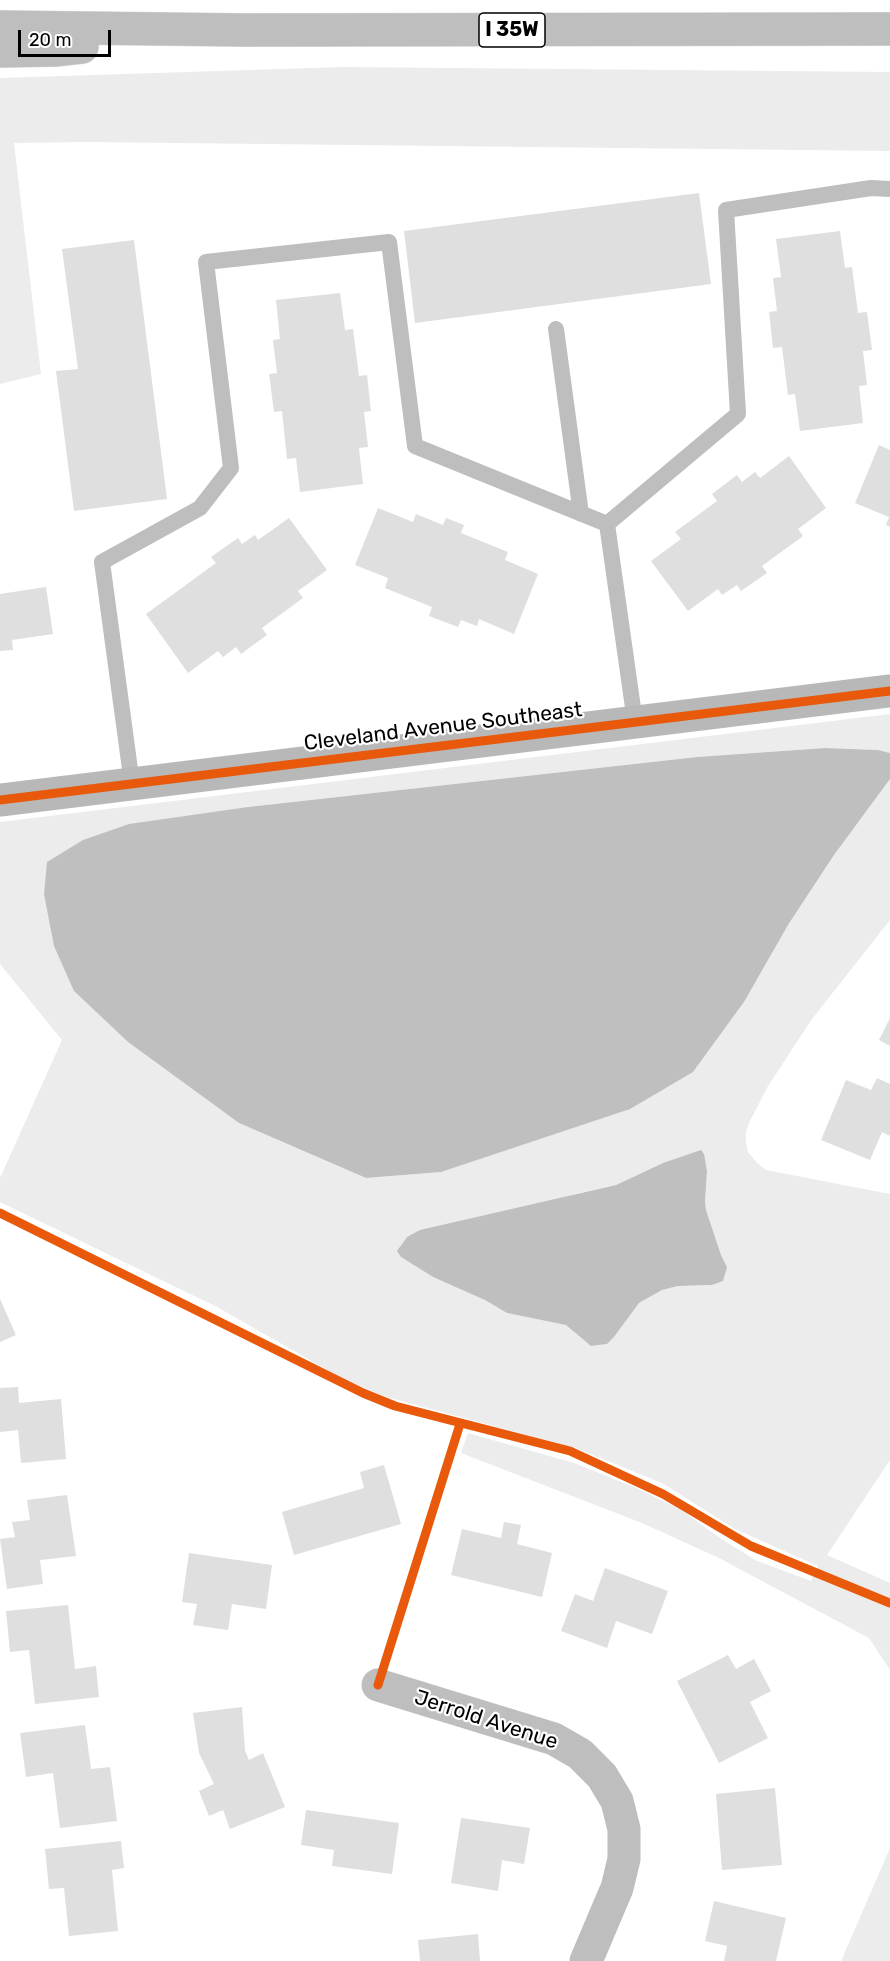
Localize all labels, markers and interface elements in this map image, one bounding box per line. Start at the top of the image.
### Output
road number: I 35W [479,13,545,47]
scale bar [21,18,114,56]
text: 20 m [29,29,71,51]
street label: Cleveland Avenue Southeast [302,697,584,757]
street label: Jerrold Avenue [411,1685,561,1755]

